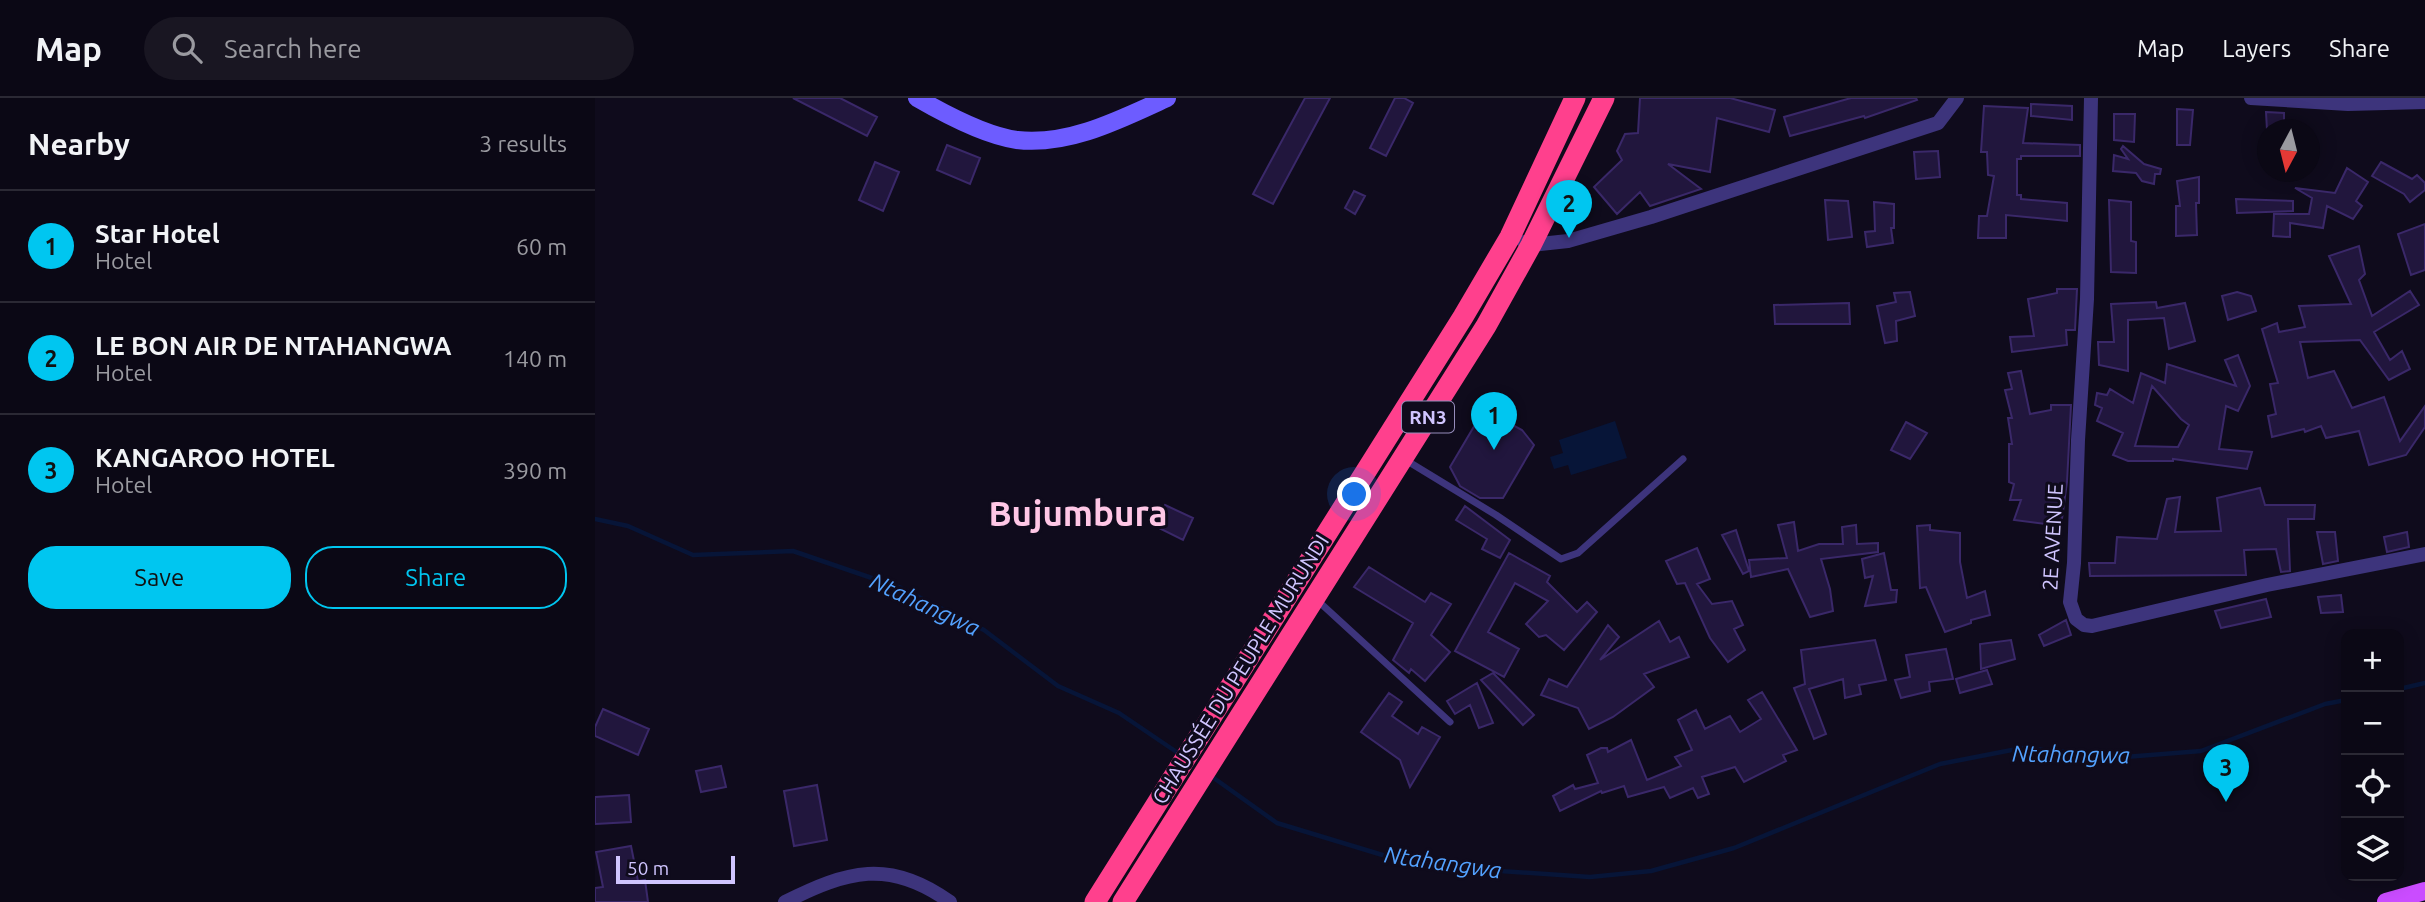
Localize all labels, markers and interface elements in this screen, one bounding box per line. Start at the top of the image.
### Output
search box [144,17,634,80]
icon: search [168,29,206,67]
text: Map [35,30,102,67]
text: Search here [224,34,362,63]
text: Map [2137,35,2184,62]
text: Layers [2222,35,2291,62]
text: Share [2329,35,2390,62]
north arrow [2257,119,2320,182]
text: Nearby [28,127,130,161]
text: 3 results [479,131,567,156]
pin: 2 [1546,180,1592,238]
text: Star Hotel [95,219,220,248]
text: 1 [45,234,57,259]
text: 60 m [516,234,567,259]
text: Hotel [95,248,152,273]
text: LE BON AIR DE NTAHANGWA [95,331,451,360]
text: 2 [45,346,57,371]
text: 140 m [503,346,567,371]
text: Hotel [95,360,152,385]
pin: 1 [1471,392,1517,450]
road number: RN3 [1402,402,1454,432]
text: KANGAROO HOTEL [95,443,335,472]
text: 3 [45,458,57,483]
text: 390 m [503,458,567,483]
text: Hotel [95,472,152,497]
your location [1337,477,1371,511]
street label: 2E AVENUE [2037,483,2067,591]
district label: Bujumbura [988,493,1168,533]
street label: CHAUSSÉE DU PEUPLE MURUNDI [1147,530,1333,808]
button: Save [28,546,291,609]
button: Share [305,546,567,609]
water label: Ntahangwa [866,568,984,640]
map controls [2341,629,2404,881]
button: + [2341,629,2404,692]
button: − [2341,692,2404,755]
water label: Ntahangwa [2012,740,2130,768]
pin: 3 [2203,744,2249,802]
button: locate [2341,755,2404,818]
button: layers [2341,818,2404,881]
water label: Ntahangwa [1383,841,1503,883]
scale bar [616,853,735,885]
text: 50 m [627,857,669,879]

